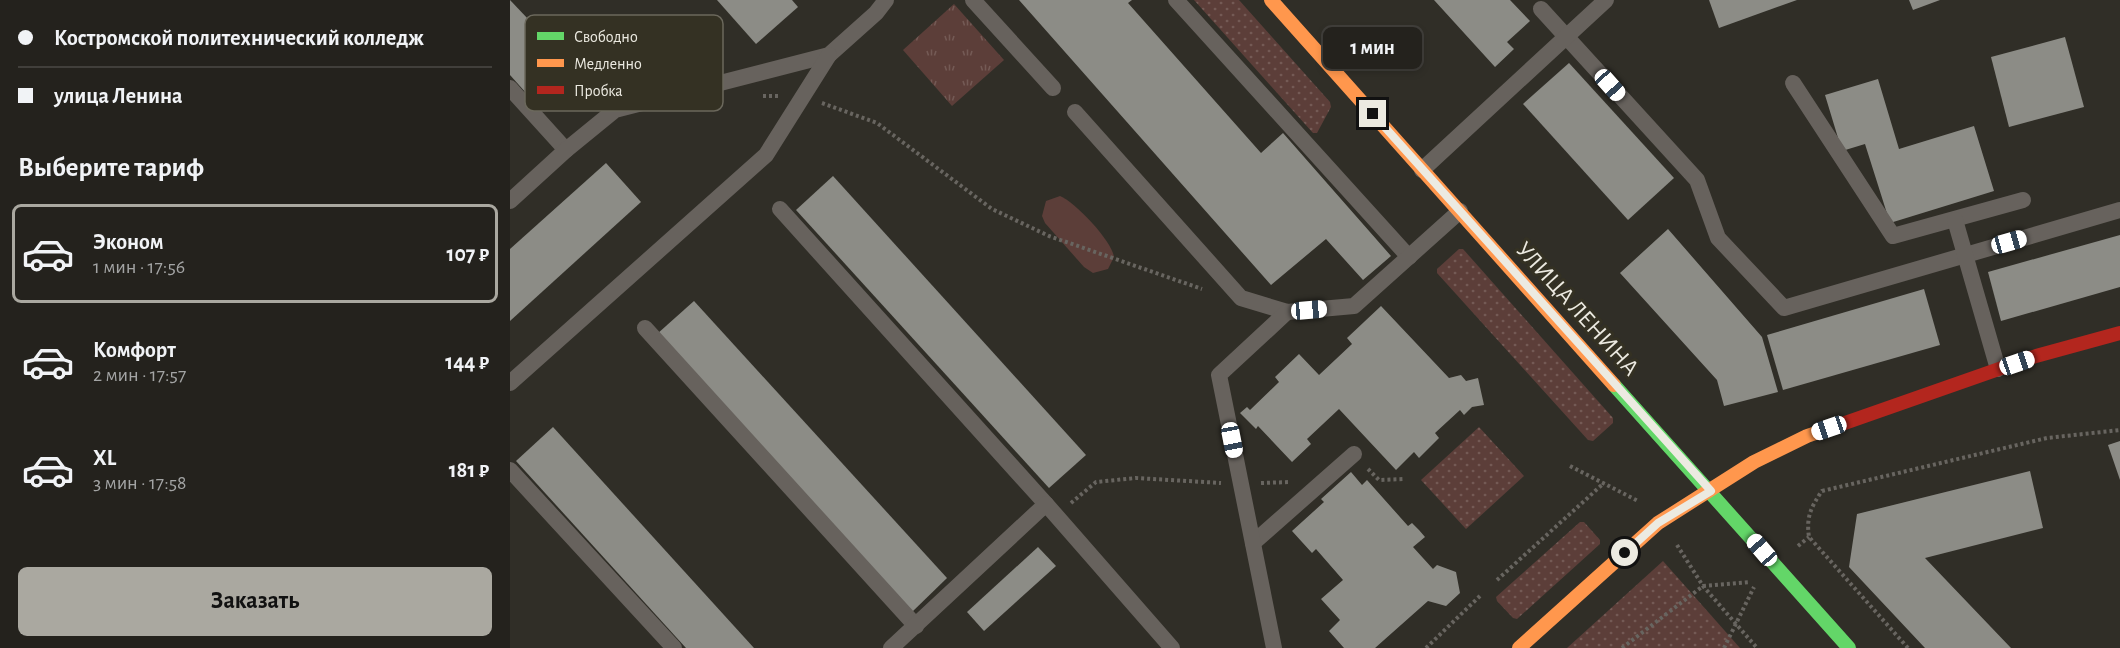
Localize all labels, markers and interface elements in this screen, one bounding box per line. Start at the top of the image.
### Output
legend [525,15,723,111]
text: Костромской политехнический колледж [54,27,424,49]
callout: 1 мин [1324,27,1422,69]
text: Свободно [574,29,638,45]
text: 1 мин [1350,38,1395,58]
text: Медленно [574,56,642,72]
car [1591,66,1629,104]
text: Пробка [574,83,623,99]
text: улица Ленина [54,85,183,107]
route end [1359,100,1386,127]
text: Выберите тариф [18,154,204,181]
icon: car [21,227,75,281]
car [1989,228,2029,256]
text: Эконом [93,231,164,253]
street label: УЛИЦА ЛЕНИНА [1511,238,1643,380]
text: 107 ₽ [446,243,489,265]
text: 1 мин · 17:56 [93,257,185,277]
car [1290,299,1328,321]
icon: car [21,335,75,389]
text: Комфорт [93,339,176,361]
car [1997,349,2037,377]
text: 144 ₽ [445,351,489,373]
text: 2 мин · 17:57 [93,365,186,385]
car [1809,414,1849,442]
car [1220,421,1244,459]
icon: car [21,443,75,497]
text: XL [93,447,116,469]
text: 181 ₽ [449,459,489,481]
text: 3 мин · 17:58 [93,473,187,493]
car [1743,531,1781,569]
route start [1611,539,1638,566]
button: Заказать [18,567,492,636]

